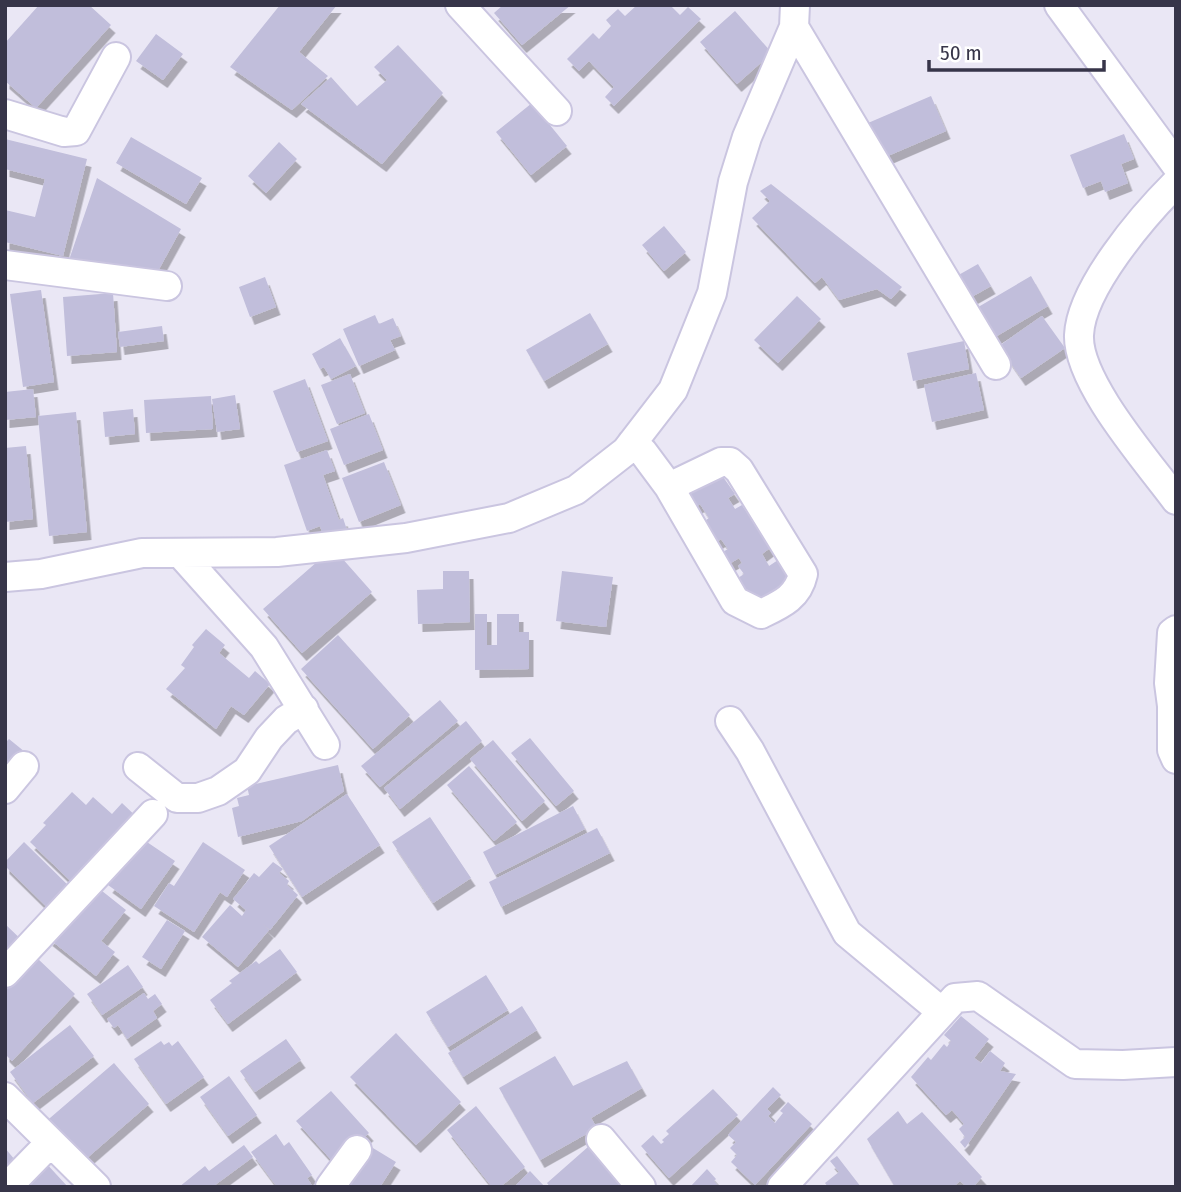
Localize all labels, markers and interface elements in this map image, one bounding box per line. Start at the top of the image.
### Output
scale bar [929,28,1104,72]
text: 50 m [940,40,982,66]

